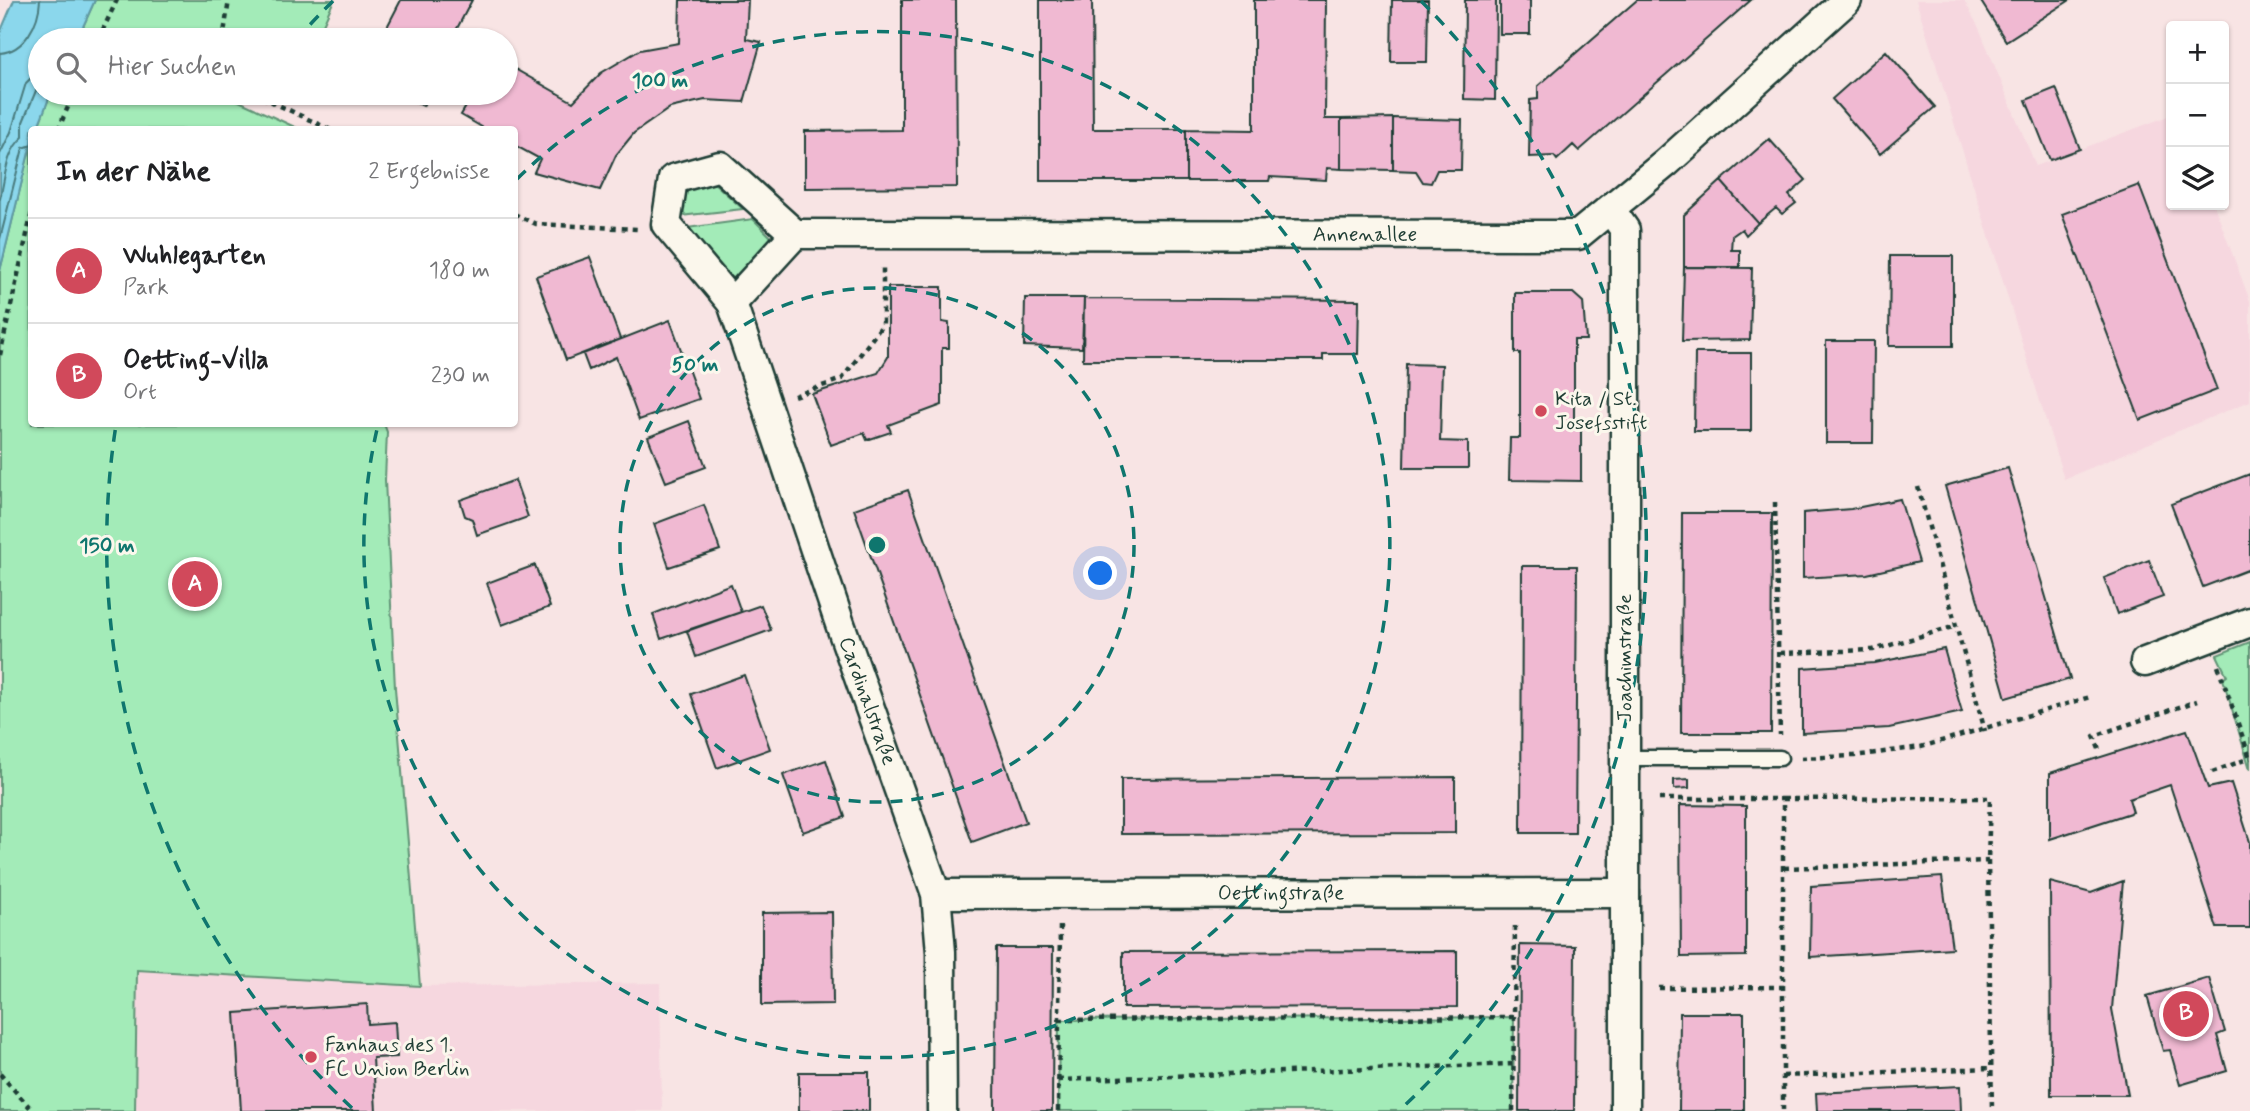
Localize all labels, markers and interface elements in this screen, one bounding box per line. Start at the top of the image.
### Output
map controls [2166,21,2229,210]
button: + [2166,21,2229,84]
search box [28,28,518,105]
icon: search [52,48,90,86]
text: Hier suchen [108,50,236,84]
text: 100 m [632,67,688,95]
button: − [2166,84,2229,147]
button: layers [2166,147,2229,210]
text: In der Nähe [56,152,211,191]
text: 2 Ergebnisse [368,157,490,187]
street label: Annenallee [1313,221,1417,249]
text: Wuhlegarten [123,239,266,273]
text: A [71,256,87,286]
text: 180 m [429,256,490,286]
text: Park [123,273,169,303]
text: Oetting-Villa [123,344,269,378]
text: 50 m [672,351,719,379]
text: B [72,361,86,391]
text: 230 m [431,361,490,391]
text: Ort [123,378,157,408]
place label: Kita / St. Josefsstift [1555,385,1648,437]
marker: Kita / St. Josefsstift [1533,403,1549,419]
text: 150 m [79,532,135,560]
centre of rings [865,533,889,557]
your location [1083,556,1117,590]
pin: A [172,558,218,610]
street label: Joachimstraße [1611,594,1639,722]
street label: Cardinalstraße [832,633,903,769]
street label: Oettingstraße [1218,879,1344,910]
pin: B [2163,988,2209,1040]
place label: Fanhaus des 1. FC Union Berlin [325,1031,470,1083]
marker: Fanhaus des 1. FC Union Berlin [303,1049,319,1065]

